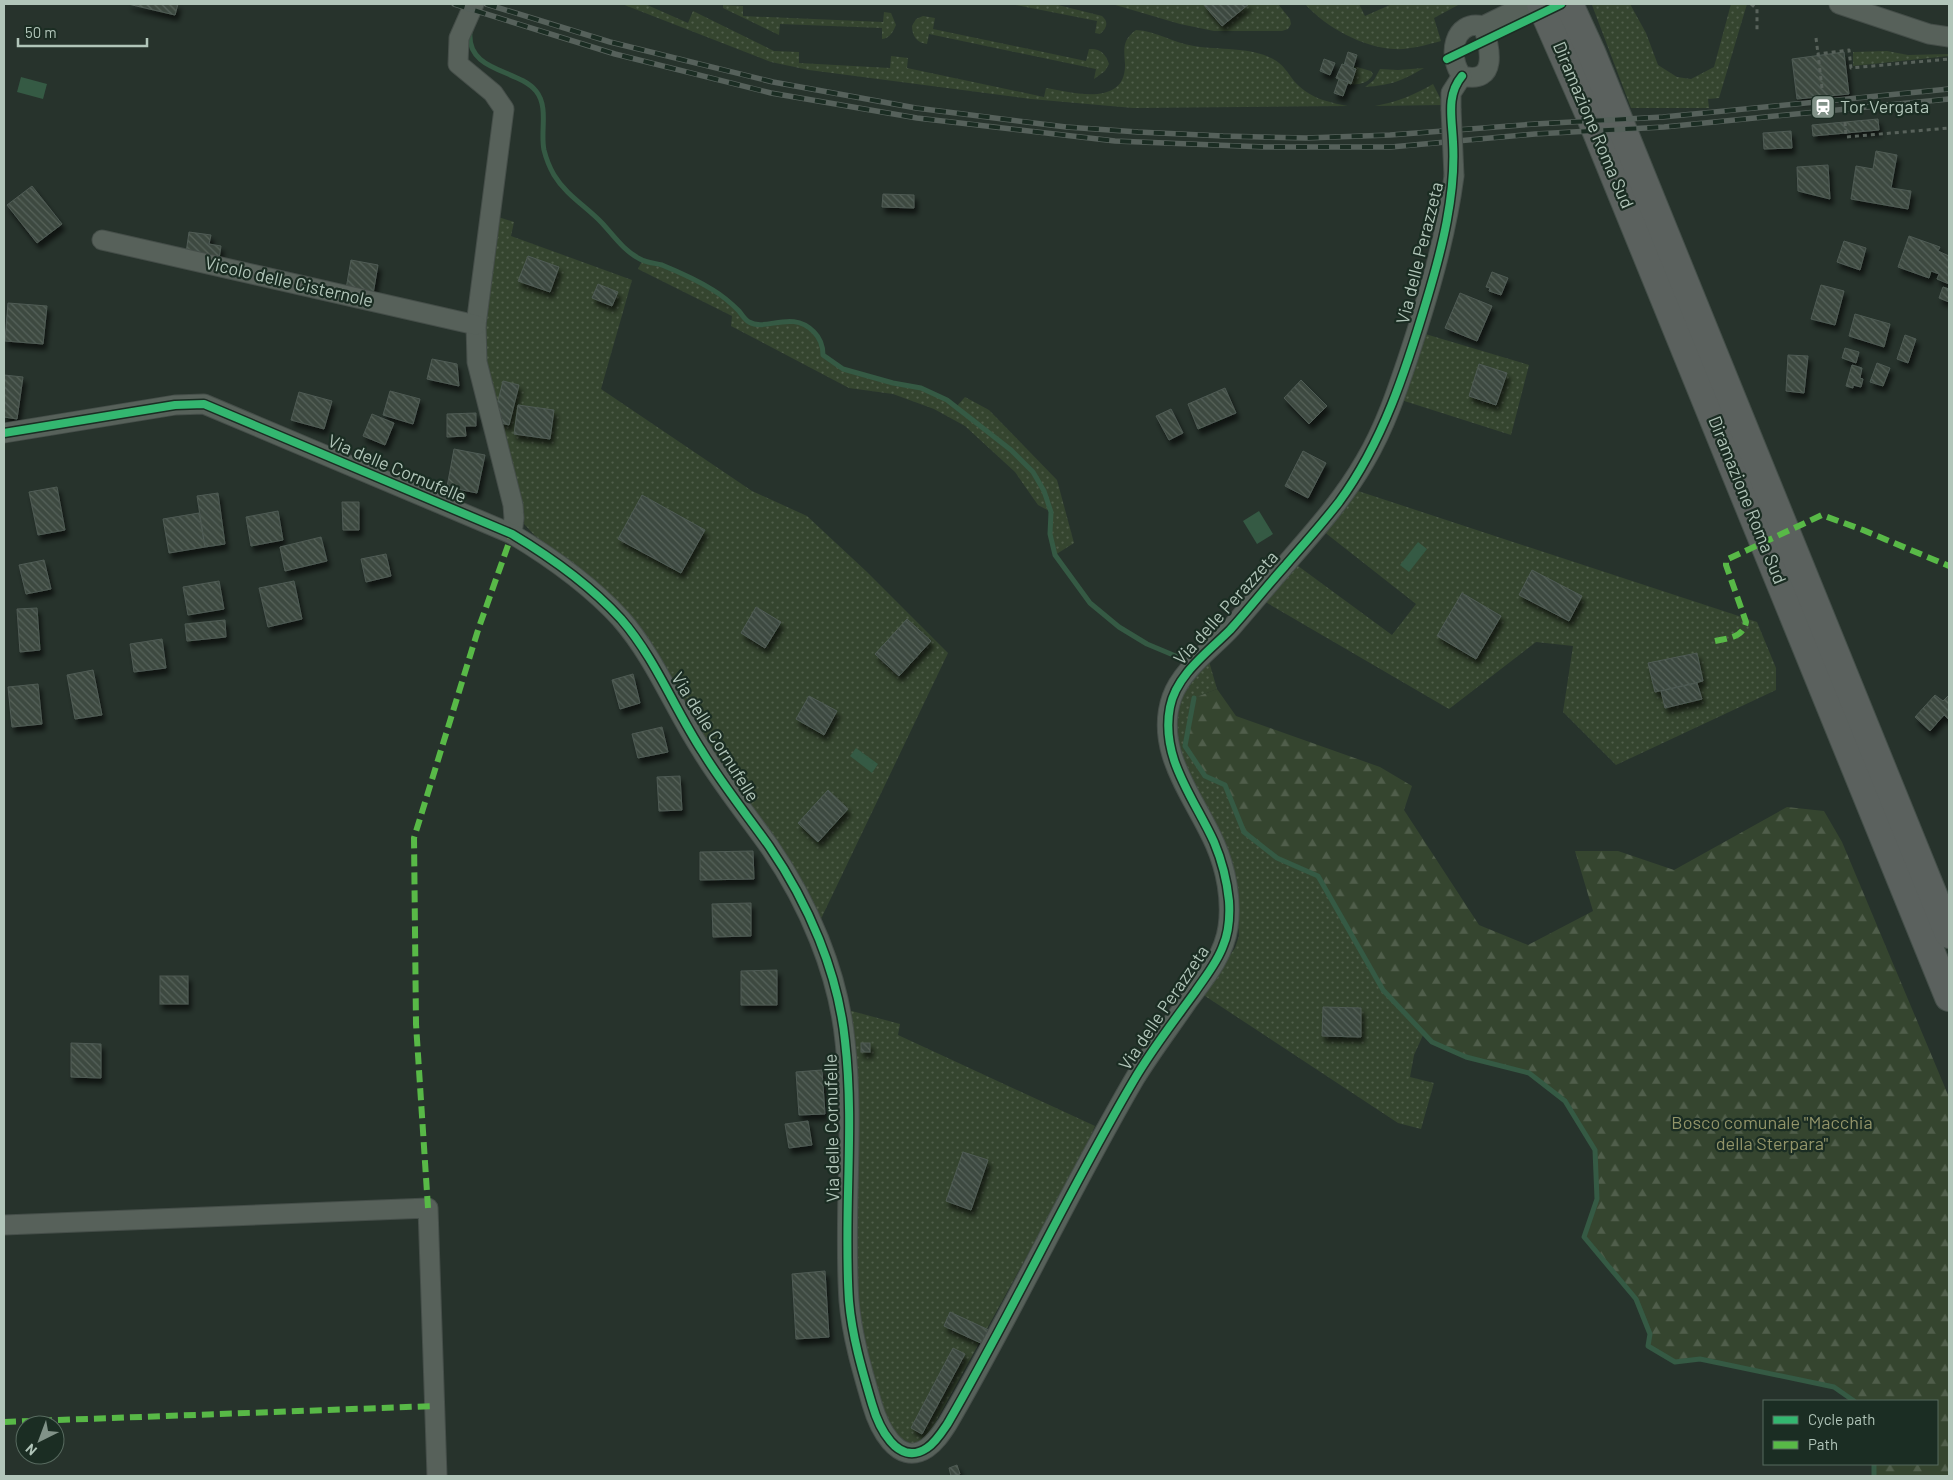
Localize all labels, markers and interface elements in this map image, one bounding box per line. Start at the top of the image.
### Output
scale bar [18,15,146,47]
text: 50 m [25,23,57,41]
street label: Diramazione Roma Sud [1549,38,1639,211]
station icon: Tor Vergata [1810,94,1836,120]
place label: Tor Vergata [1840,95,1929,117]
street label: Via delle Perazzeta [1391,179,1447,326]
street label: Vicolo delle Cisternole [203,251,376,311]
street label: Diramazione Roma Sud [1704,412,1792,587]
street label: Via delle Cornufelle [325,429,470,507]
street label: Via delle Perazzeta [1168,546,1282,669]
street label: Via delle Cornufelle [667,668,765,805]
street label: Via delle Perazzeta [1113,941,1213,1074]
street label: Via delle Cornufelle [819,1054,843,1202]
park label: Bosco comunale "Macchia della Sterpara" [1671,1111,1873,1154]
legend [1763,1400,1938,1465]
text: Cycle path [1808,1410,1875,1428]
north arrow [15,1415,65,1465]
text: Path [1808,1435,1838,1453]
text: N [22,1441,40,1459]

